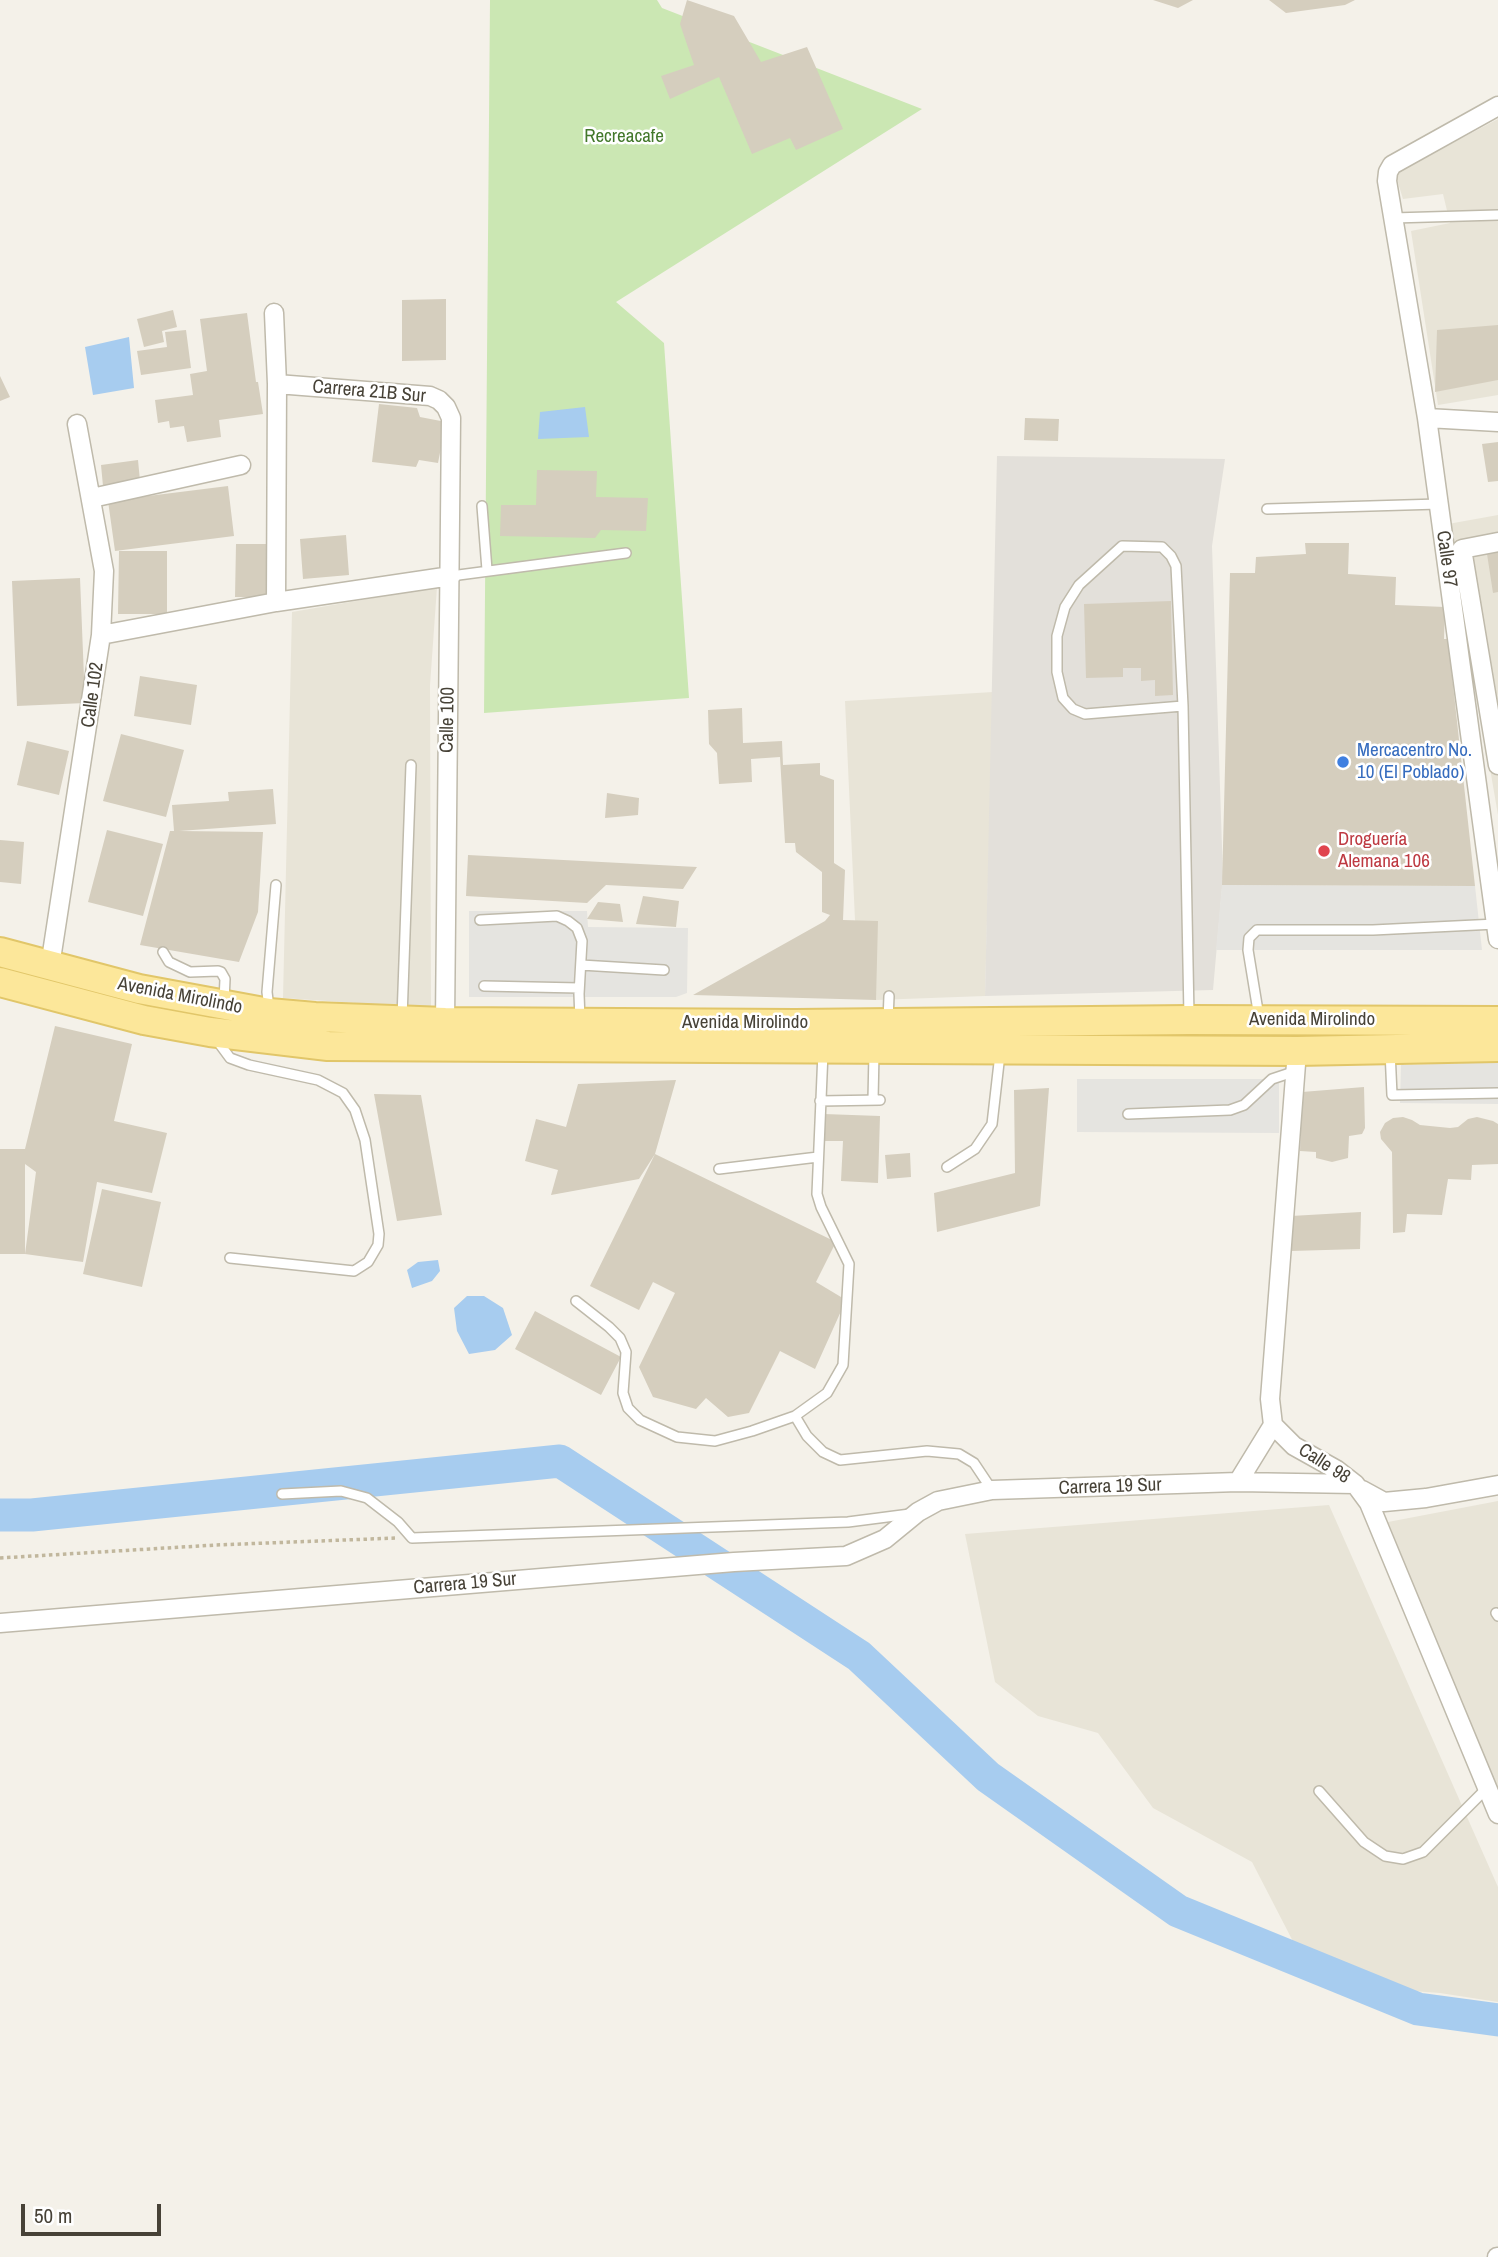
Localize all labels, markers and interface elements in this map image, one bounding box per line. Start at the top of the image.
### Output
park label: Recreacafe [584,126,664,148]
street label: Carrera 21B Sur [312,376,426,408]
street label: Calle 97 [1431,529,1461,589]
street label: Calle 102 [77,661,109,729]
street label: Calle 100 [436,687,460,753]
place label: Mercacentro No. 10 (El Poblado) [1357,740,1472,784]
marker: Mercacentro No. 10 (El Poblado) [1335,754,1351,770]
place label: Droguería Alemana 106 [1338,829,1430,873]
marker: Droguería Alemana 106 [1316,843,1332,859]
street label: Avenida Mirolindo [116,973,244,1019]
street label: Avenida Mirolindo [1249,1009,1375,1031]
street label: Avenida Mirolindo [682,1012,808,1034]
street label: Calle 98 [1294,1439,1354,1489]
street label: Carrera 19 Sur [1058,1474,1162,1500]
street label: Carrera 19 Sur [413,1568,517,1600]
scale bar [24,2190,164,2234]
text: 50 m [34,2201,72,2230]

